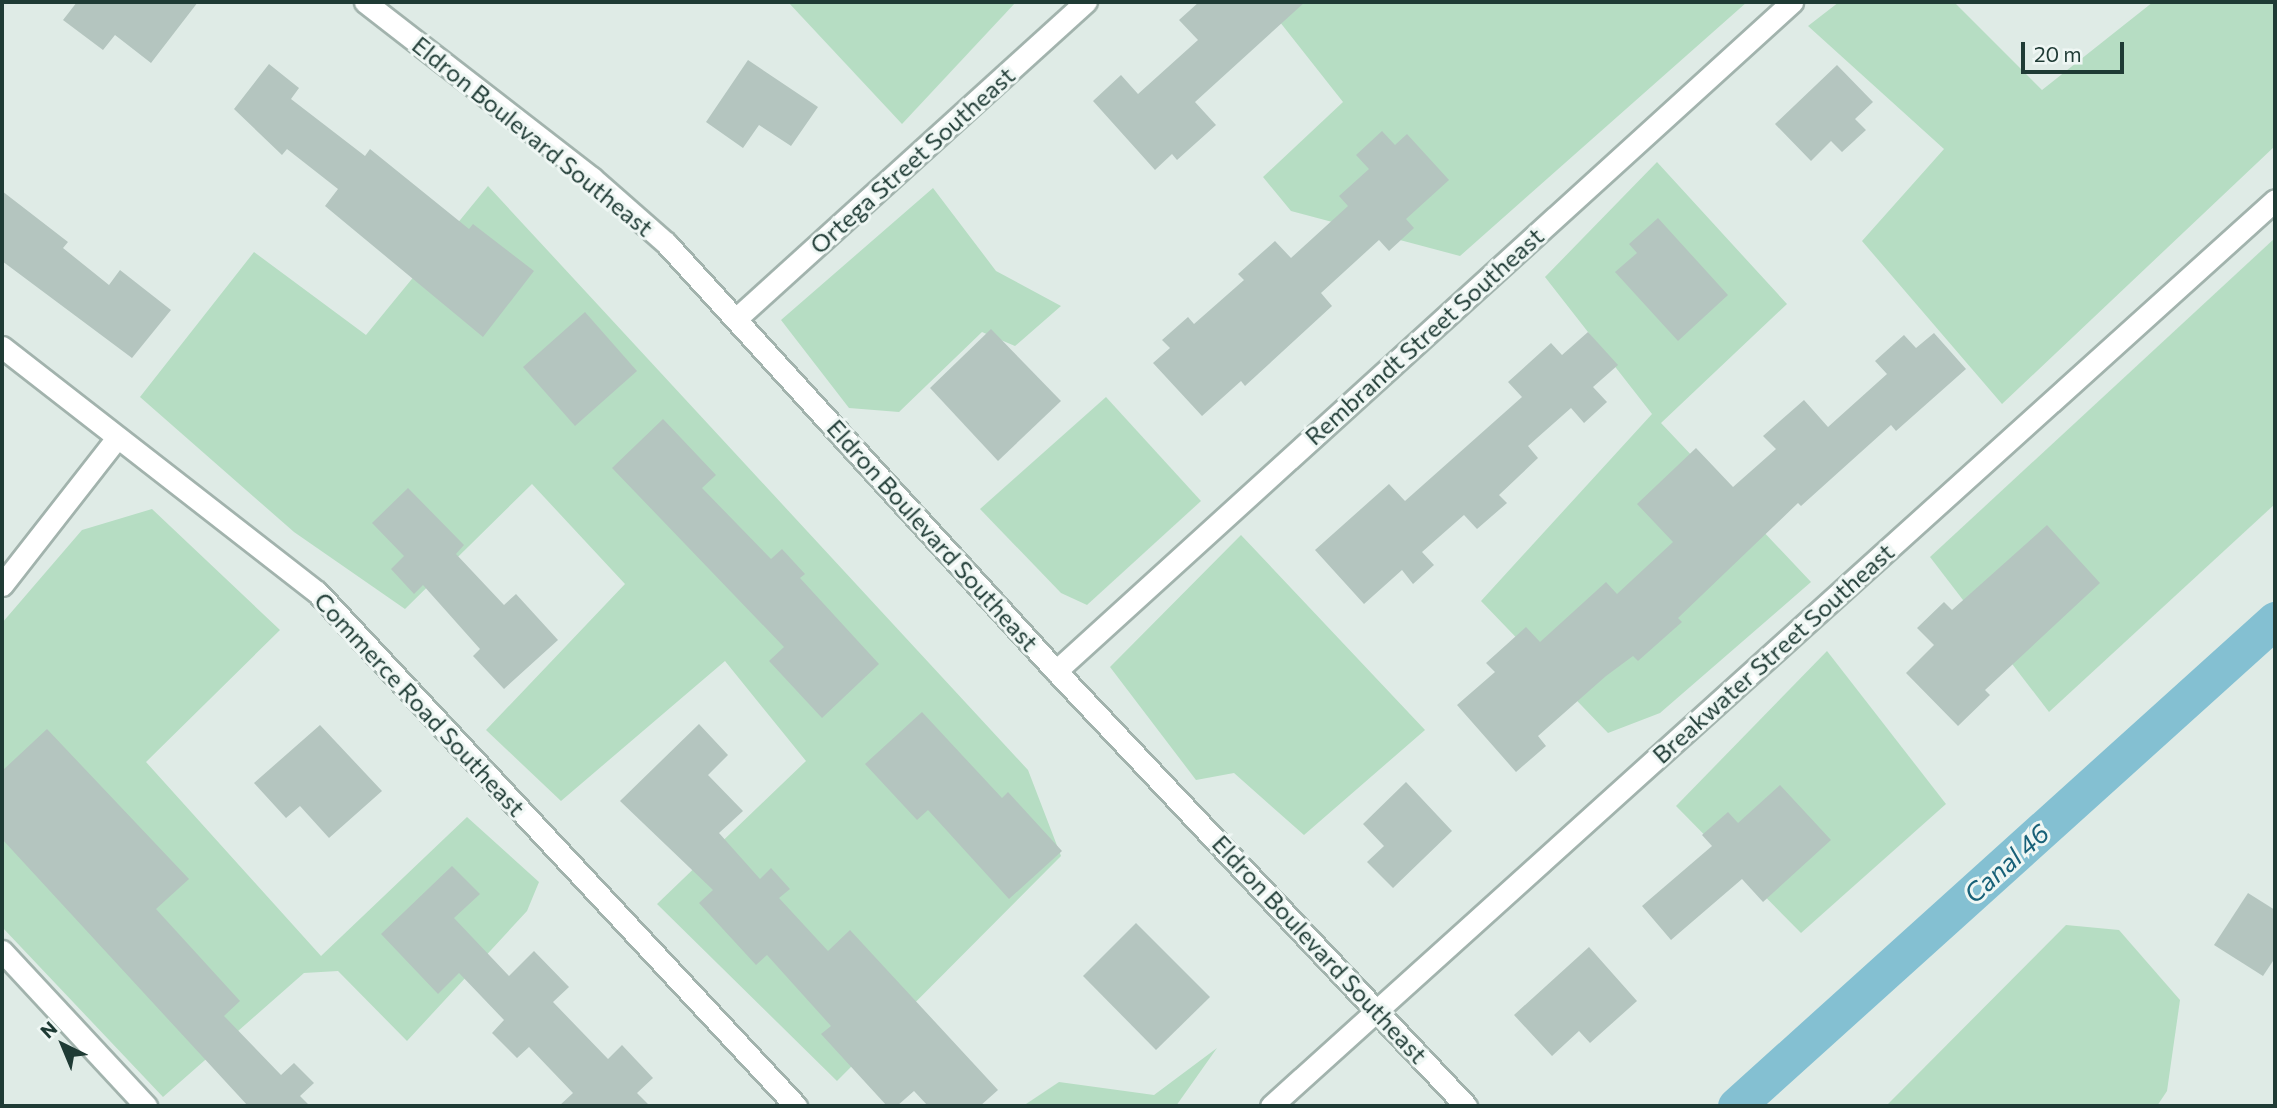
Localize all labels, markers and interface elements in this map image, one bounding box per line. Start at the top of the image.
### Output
scale bar [2025,28,2128,72]
street label: Eldron Boulevard Southeast [407,30,659,242]
text: 20 m [2034,41,2082,66]
street label: Ortega Street Southeast [804,61,1020,259]
street label: Rembrandt Street Southeast [1299,221,1549,451]
street label: Eldron Boulevard Southeast [821,413,1045,657]
street label: Breakwater Street Southeast [1646,537,1900,769]
street label: Commerce Road Southeast [309,586,531,822]
water label: Canal 46 [1957,817,2055,909]
street label: Eldron Boulevard Southeast [1207,829,1433,1069]
north arrow [28,1010,98,1080]
text: N [35,1016,61,1043]

